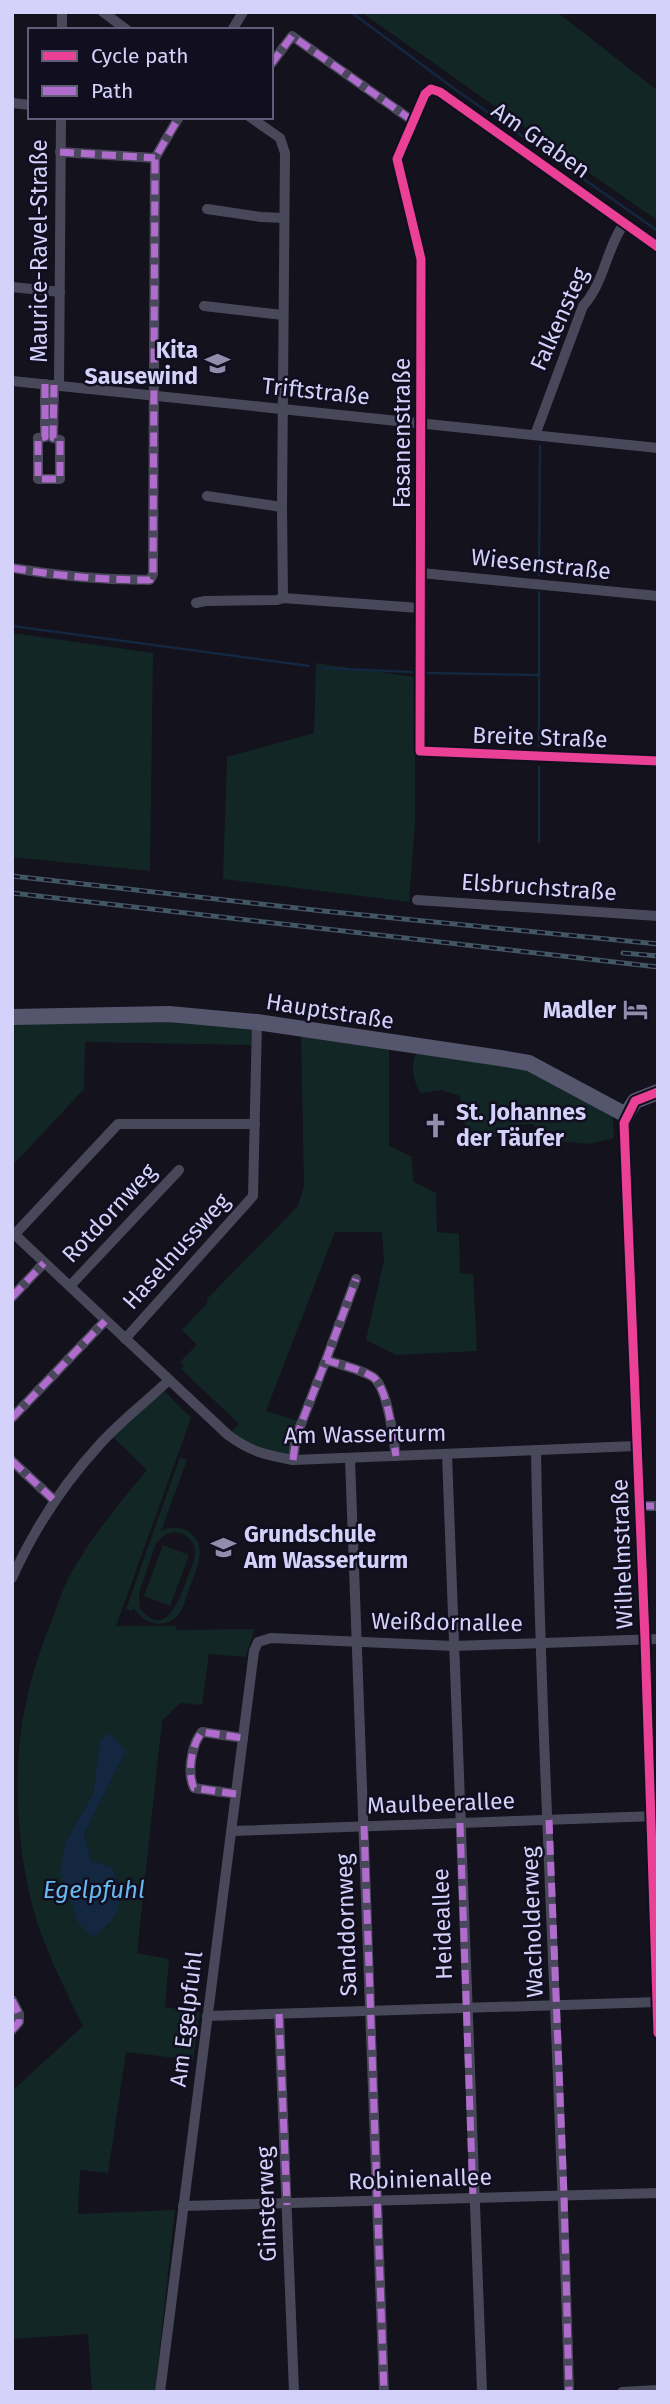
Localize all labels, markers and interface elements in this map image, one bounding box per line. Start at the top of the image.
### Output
legend [28,28,273,119]
text: Cycle path [91,43,189,69]
text: Path [91,78,133,104]
street label: Am Graben [486,96,596,184]
street label: Maurice-Ravel-Straße [25,139,53,363]
street label: Falkensteg [524,263,594,375]
place label: Kita Sausewind [84,336,198,390]
school or university icon: Kita Sausewind [204,349,232,377]
street label: Fasanenstraße [388,358,416,508]
street label: Triftstraße [261,371,371,411]
street label: Wiesenstraße [470,543,612,585]
street label: Breite Straße [472,721,608,753]
street label: Elsbruchstraße [460,868,618,906]
street label: Hauptstraße [264,987,396,1035]
place label: Madler [543,996,617,1024]
hotel icon: Madler [622,996,650,1024]
place label: St. Johannes der Täufer [456,1098,586,1152]
church icon: St. Johannes der Täufer [422,1111,450,1139]
street label: Rotdornweg [56,1158,162,1268]
street label: Haselnussweg [116,1187,236,1315]
street label: Am Wasserturm [284,1419,446,1449]
street label: Wilhelmstraße [605,1478,639,1630]
place label: Grundschule Am Wasserturm [243,1520,408,1574]
school or university icon: Grundschule Am Wasserturm [210,1533,238,1561]
street label: Weißdornallee [371,1607,523,1637]
street label: Maulbeerallee [367,1786,515,1820]
street label: Wacholderweg [515,1846,549,1998]
street label: Sanddornweg [330,1853,362,1997]
street label: Heideallee [426,1868,458,1980]
water label: Egelpfuhl [43,1876,145,1904]
street label: Am Egelpfuhl [164,1949,208,2089]
street label: Ginsterweg [250,2146,282,2262]
street label: Robinienallee [348,2162,492,2196]

